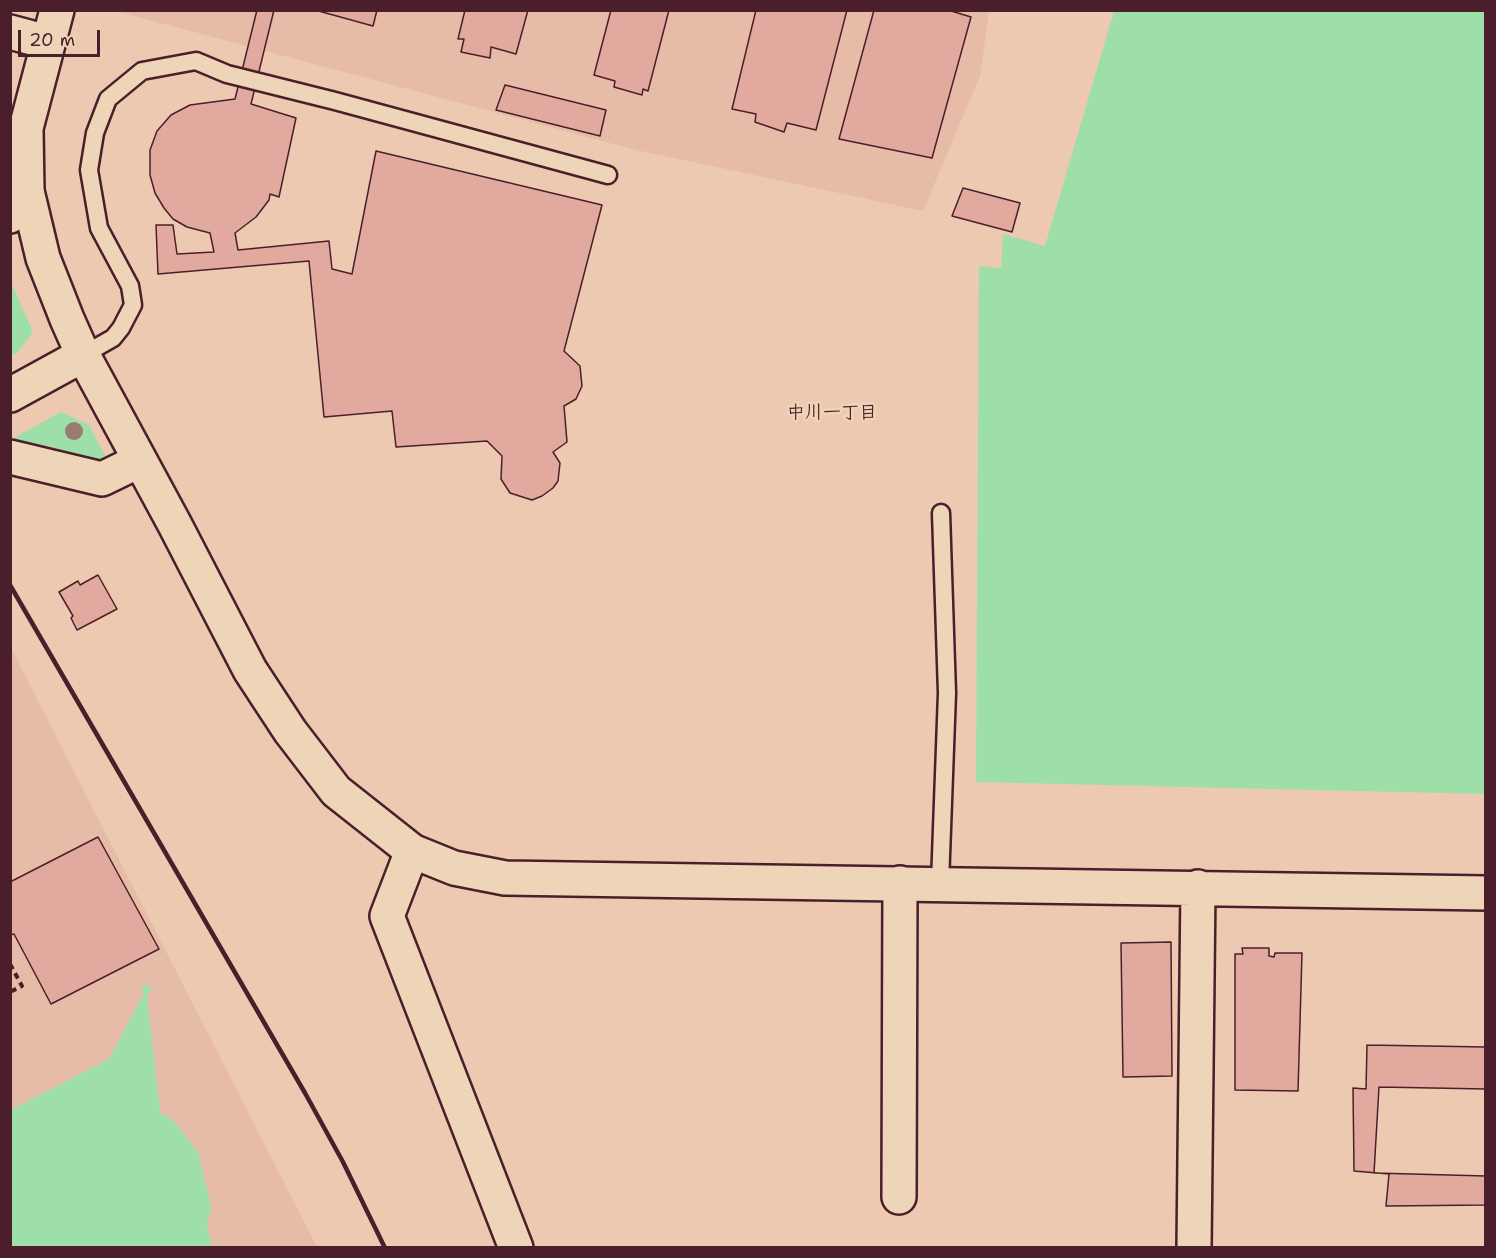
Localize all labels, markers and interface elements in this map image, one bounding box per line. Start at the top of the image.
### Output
scale bar [21,18,104,56]
text: 20 m [29,28,75,52]
district label: 中川一丁目 [787,402,877,424]

